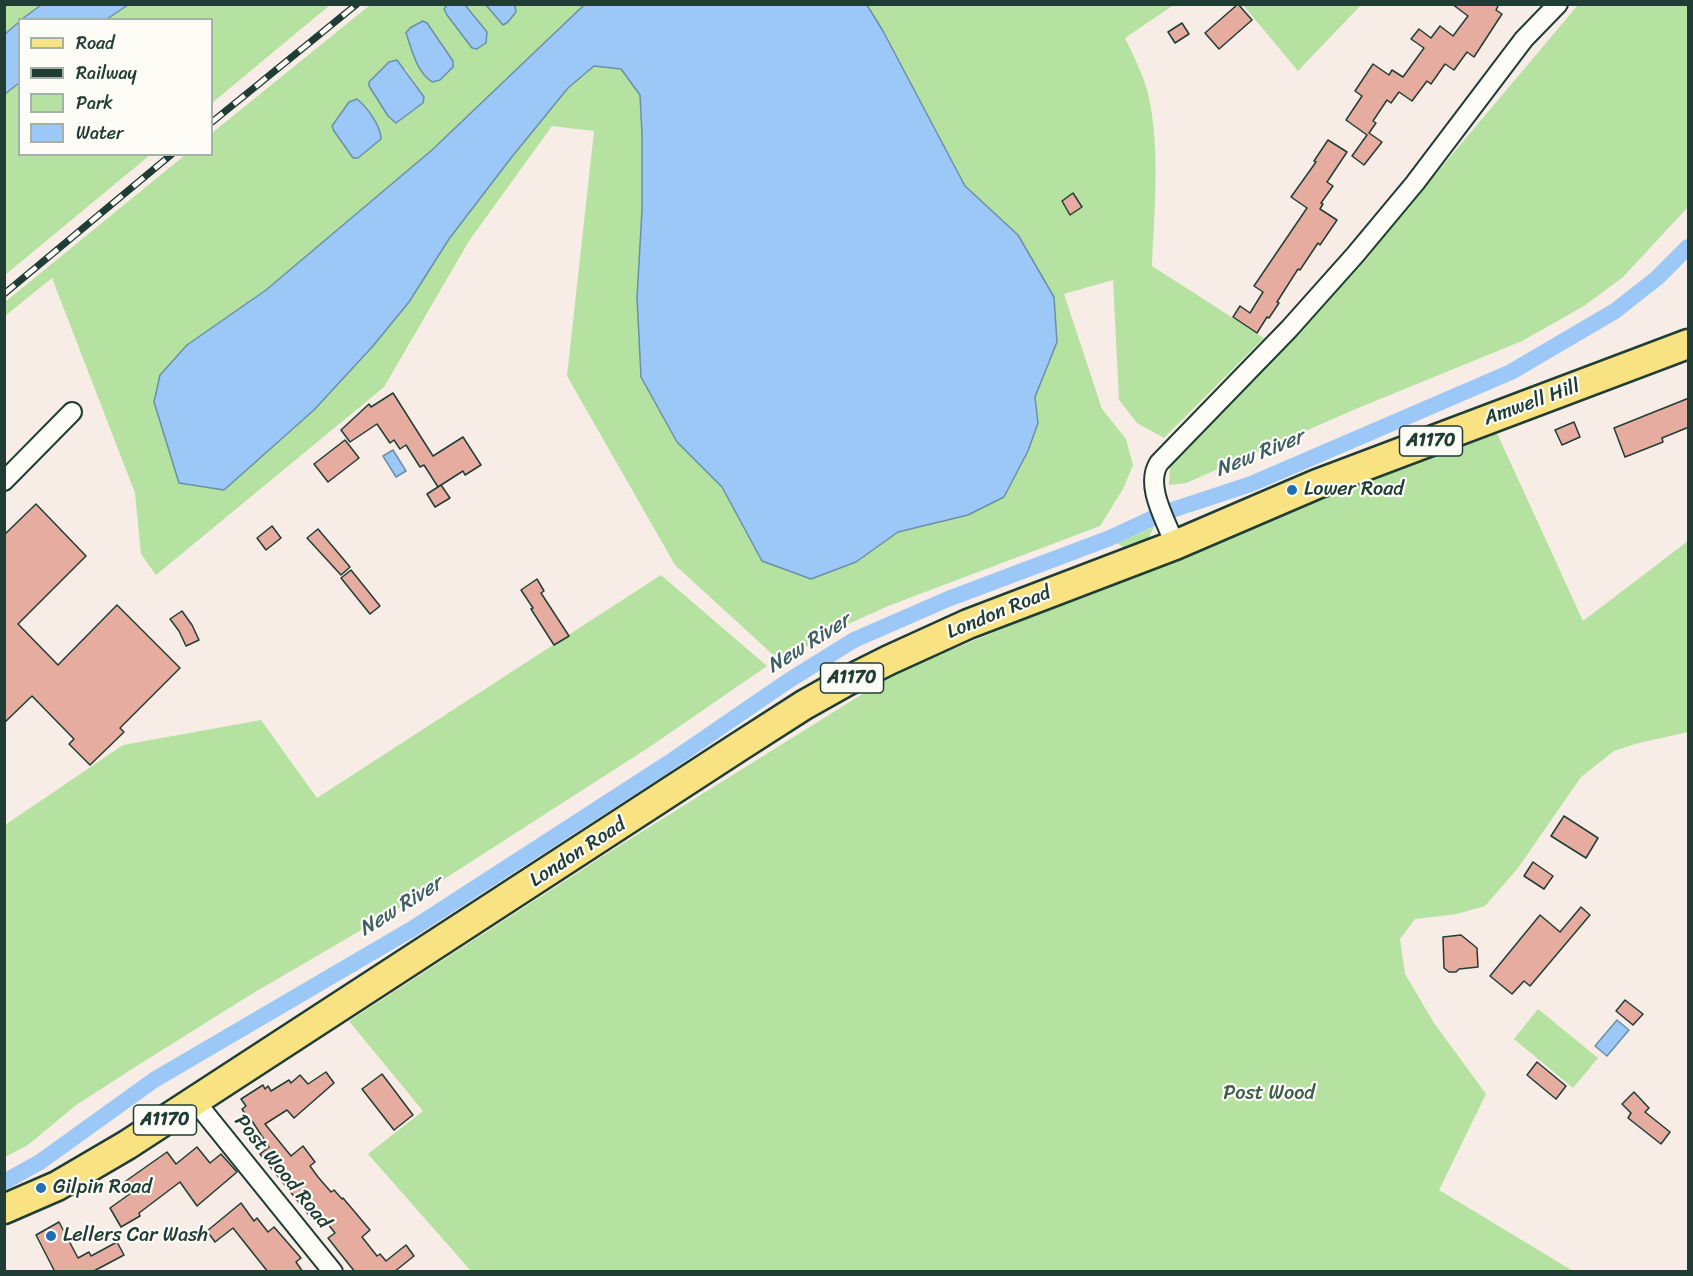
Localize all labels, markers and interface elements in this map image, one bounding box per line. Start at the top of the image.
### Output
legend [18,18,213,156]
text: Road [76,27,115,59]
text: Railway [76,57,137,89]
text: Park [76,87,113,119]
text: Water [76,117,123,149]
street label: Amwell Hill [1481,375,1583,431]
water label: New River [1212,425,1308,483]
road number: A1170 [1400,426,1462,456]
place label: Lower Road [1304,478,1404,502]
marker: Lower Road [1285,483,1299,497]
street label: London Road [944,581,1054,645]
water label: New River [763,609,855,679]
road number: A1170 [820,663,884,693]
street label: London Road [525,813,631,893]
water label: New River [355,872,447,942]
park label: Post Wood [1223,1082,1315,1106]
road number: A1170 [134,1105,196,1135]
street label: Post Wood Road [229,1110,335,1234]
place label: Gilpin Road [53,1176,152,1200]
marker: Gilpin Road [34,1181,48,1195]
place label: Lellers Car Wash [63,1224,208,1248]
marker: Lellers Car Wash [44,1229,58,1243]

